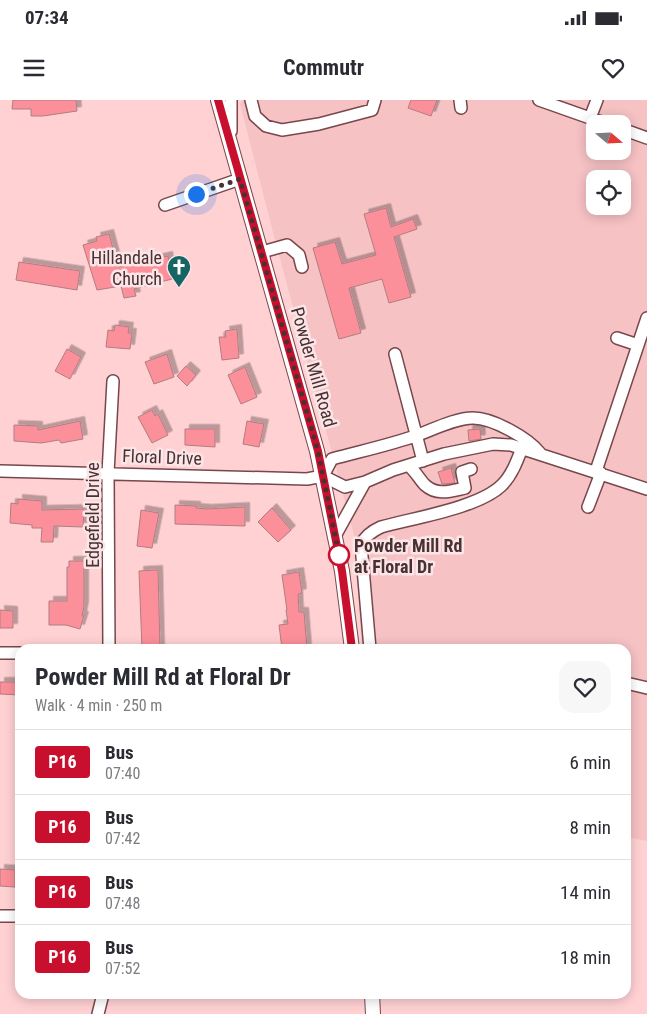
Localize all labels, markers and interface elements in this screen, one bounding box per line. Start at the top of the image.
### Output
text: 07:34 [25,6,69,29]
icon: menu [20,54,48,82]
icon: heart [599,54,627,82]
text: Commutr [283,55,364,80]
north arrow [586,115,631,160]
map controls [586,115,631,215]
button: locate [586,170,631,215]
your location [184,182,209,207]
place label: Hillandale Church [91,247,162,289]
church icon: Hillandale Church [166,254,192,288]
street label: Powder Mill Road [287,305,341,429]
street label: Floral Drive [122,445,202,469]
street label: Edgefield Drive [82,462,103,568]
place label: Powder Mill Rd at Floral Dr [354,535,462,577]
marker: Powder Mill Rd at Floral Dr [328,544,350,566]
button: heart [559,661,611,713]
text: Powder Mill Rd at Floral Dr [35,663,291,691]
text: Walk · 4 min · 250 m [35,696,162,715]
text: Bus [105,741,134,764]
text: P16 [48,751,77,772]
text: 6 min [569,751,611,774]
text: 07:40 [105,764,140,783]
text: Bus [105,806,134,829]
text: P16 [48,816,77,837]
text: 8 min [569,816,611,839]
text: 07:42 [105,829,140,848]
text: Bus [105,871,134,894]
text: P16 [48,881,77,902]
text: 14 min [560,881,611,904]
text: 07:48 [105,894,140,913]
text: Bus [105,936,134,959]
text: P16 [48,946,77,967]
text: 18 min [560,946,611,969]
text: 07:52 [105,959,140,978]

